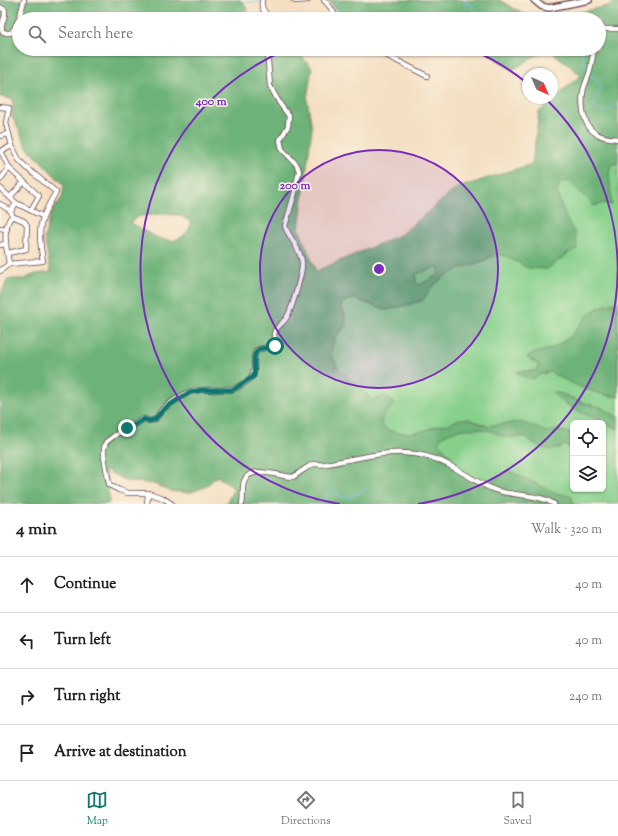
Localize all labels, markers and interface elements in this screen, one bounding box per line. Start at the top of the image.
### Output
search box [12,12,606,56]
icon: search [26,23,48,45]
text: Search here [58,24,133,45]
north arrow [522,68,558,104]
text: 400 m [194,93,227,111]
text: 200 m [280,177,310,195]
centre of rings [372,262,386,276]
route start [266,337,284,355]
route end [118,419,136,437]
map controls [570,420,606,492]
button: locate [570,420,606,456]
button: layers [570,456,606,492]
text: 4 min [16,518,57,542]
text: Walk · 320 m [531,521,602,539]
icon: ahead [16,574,38,596]
text: Continue [54,574,116,595]
text: 40 m [575,576,602,594]
icon: left [16,630,38,652]
text: Turn left [54,630,111,651]
text: 40 m [575,632,602,650]
icon: right [16,686,38,708]
text: Turn right [54,686,120,707]
text: 240 m [569,688,602,706]
icon: arrive [16,742,38,764]
text: Arrive at destination [54,742,187,763]
tab: Map [86,789,108,829]
tab: Directions [281,789,331,829]
tab: Saved [503,789,532,829]

